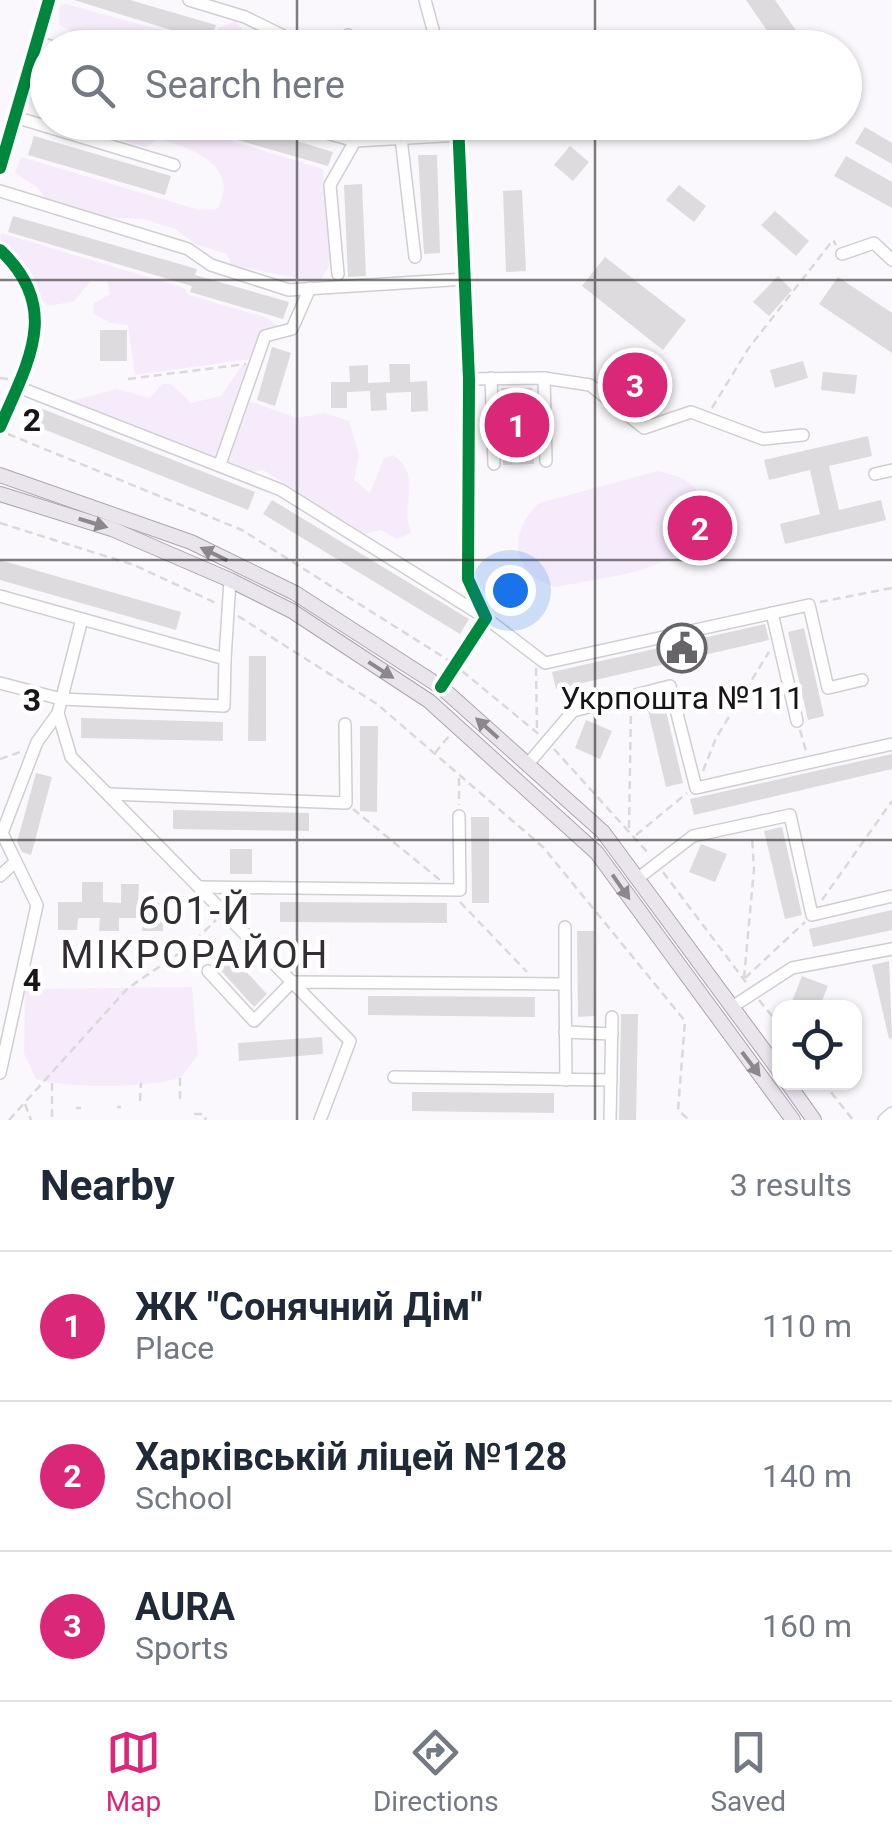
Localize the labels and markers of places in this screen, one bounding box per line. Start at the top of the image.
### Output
pin: 3 [602,348,668,422]
pin: 1 [484,388,550,462]
pin: 2 [668,490,732,566]
public building icon: Укрпошта №111 [656,622,708,674]
place label: Укрпошта №111 [560,679,804,717]

